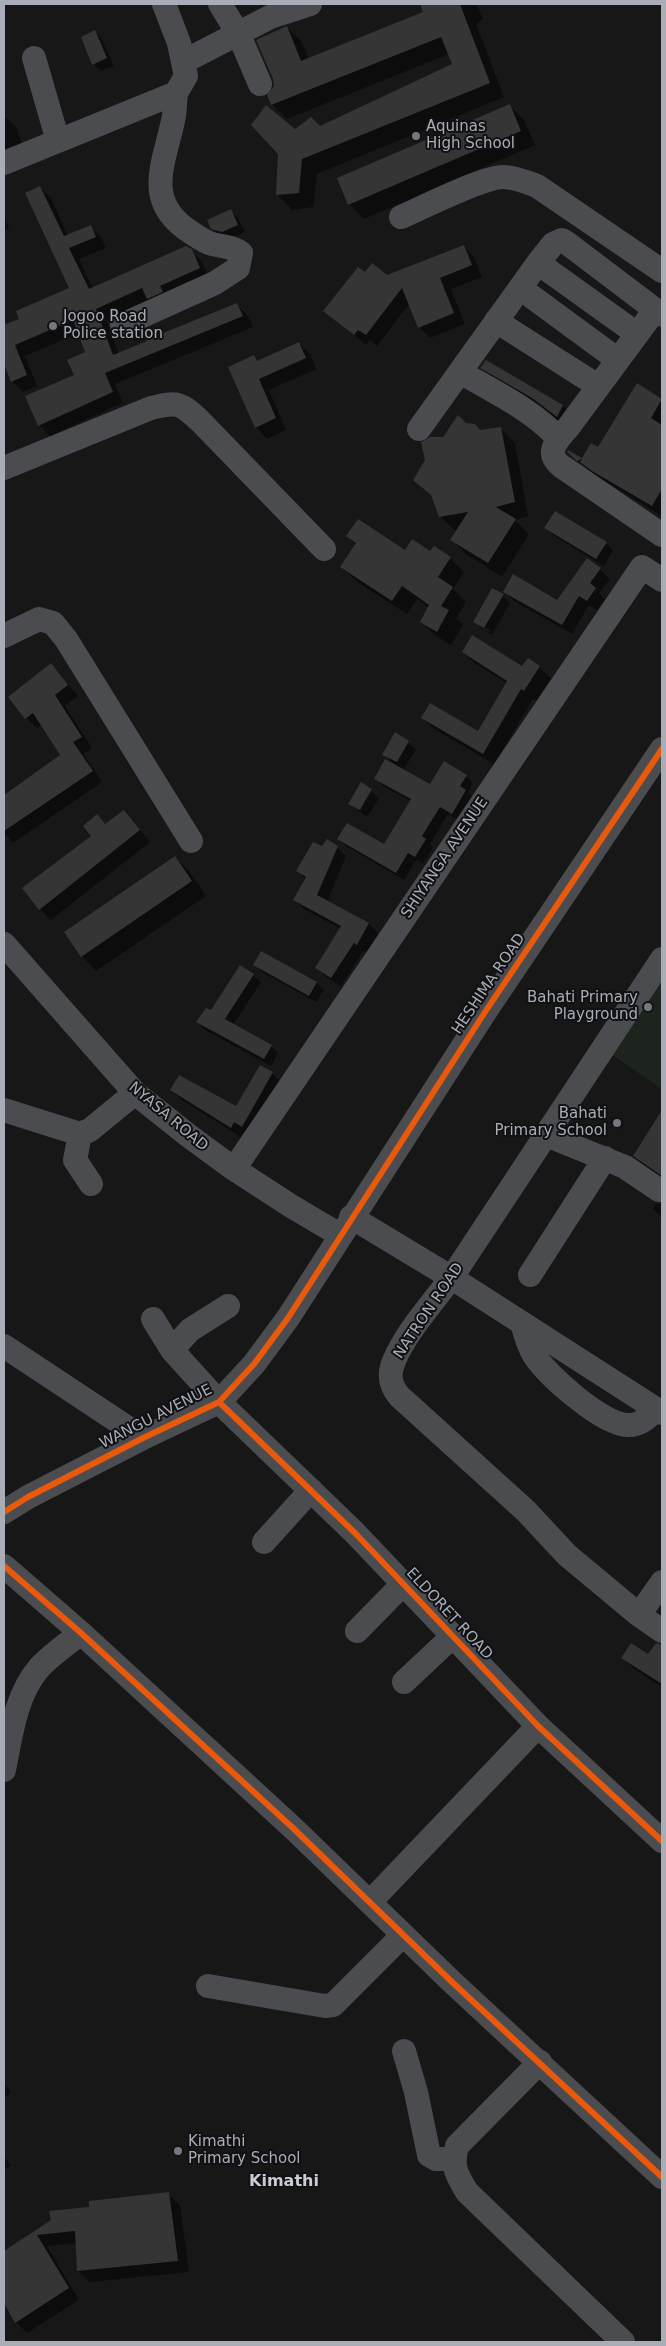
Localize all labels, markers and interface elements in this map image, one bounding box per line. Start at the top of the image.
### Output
place label: Aquinas High School [426,118,515,153]
marker: Aquinas High School [410,130,422,142]
place label: Jogoo Road Police station [63,308,163,343]
marker: Jogoo Road Police station [47,320,59,332]
street label: SHIYANGA AVENUE [398,794,492,922]
street label: HESHIMA ROAD [449,930,529,1038]
place label: Bahati Primary Playground [527,989,638,1024]
marker: Bahati Primary Playground [642,1001,654,1013]
street label: NYASA ROAD [125,1079,211,1155]
place label: Bahati Primary School [494,1105,607,1140]
marker: Bahati Primary School [611,1117,623,1129]
street label: NATRON ROAD [390,1260,468,1362]
street label: WANGU AVENUE [97,1381,215,1453]
street label: ELDORET ROAD [402,1564,496,1664]
place label: Kimathi Primary School [188,2133,301,2168]
marker: Kimathi Primary School [172,2145,184,2157]
district label: Kimathi [249,2172,319,2192]

